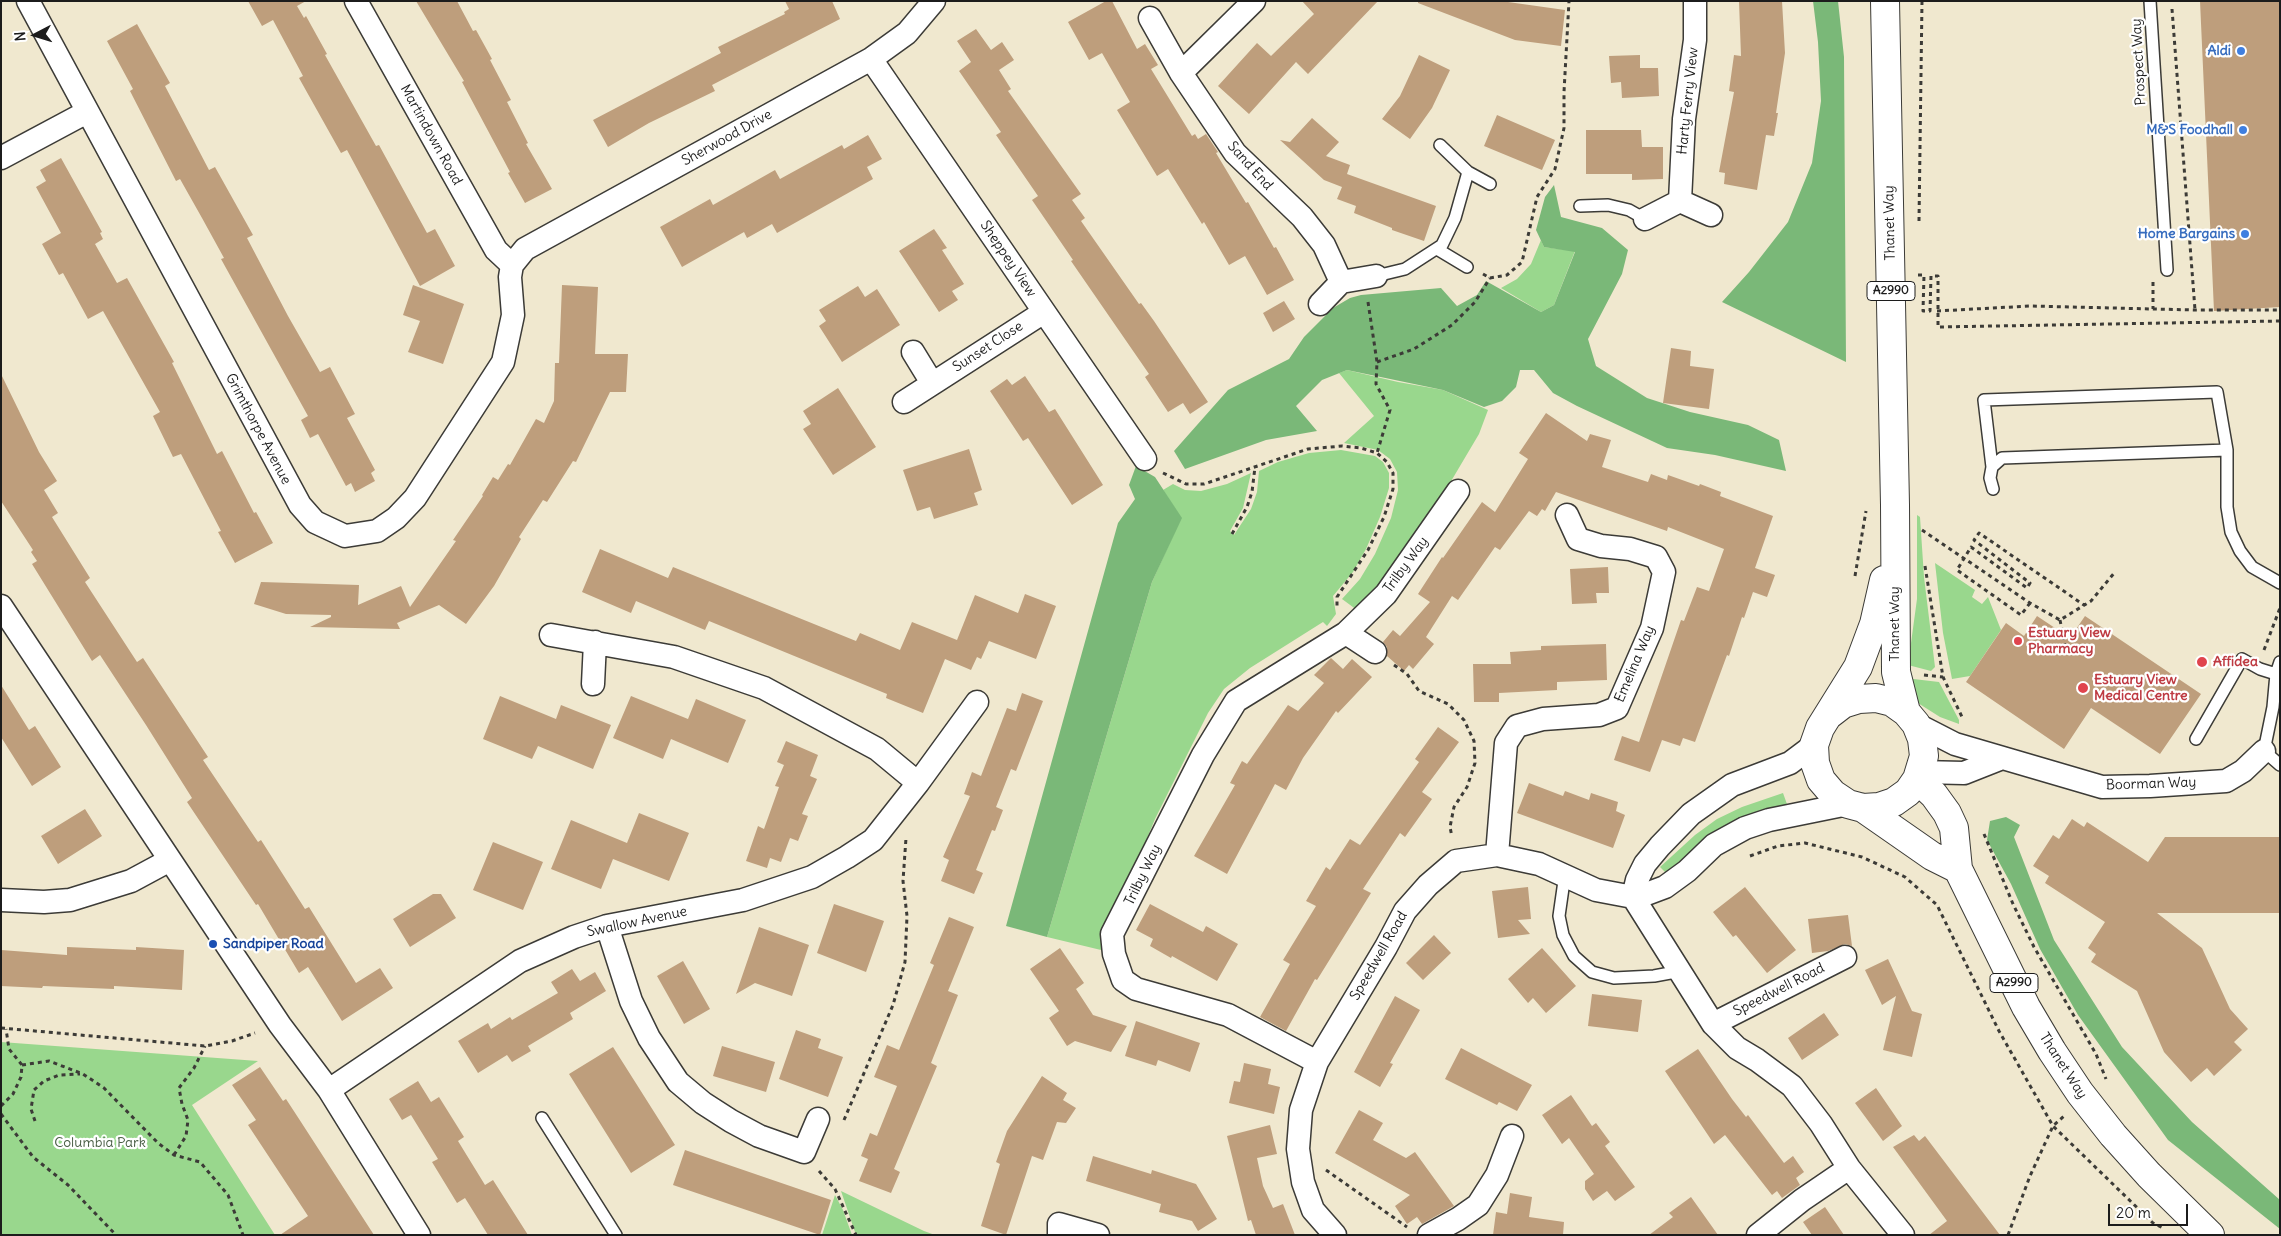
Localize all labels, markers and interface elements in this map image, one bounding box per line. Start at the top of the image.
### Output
north arrow [10,10,60,60]
street label: Prospect Way [2128,18,2150,106]
text: N [11,31,29,42]
place label: Aldi [2208,43,2231,59]
marker: Aldi [2235,45,2247,57]
street label: Harty Ferry View [1674,47,1702,155]
street label: Martindown Road [396,82,466,188]
street label: Sherwood Drive [679,106,775,170]
place label: M&S Foodhall [2146,122,2233,138]
marker: M&S Foodhall [2237,124,2249,136]
street label: Sand End [1224,138,1276,194]
street label: Thanet Way [1881,185,1899,261]
street label: Sheppey View [976,218,1040,300]
place label: Home Bargains [2138,226,2235,242]
marker: Home Bargains [2239,228,2251,240]
road number: A2990 [1867,282,1915,300]
street label: Sunset Close [950,318,1026,376]
street label: Grimthorpe Avenue [222,371,294,487]
street label: Trilby Way [1380,534,1432,596]
street label: Thanet Way [1887,586,1903,662]
street label: Emelina Way [1611,623,1659,705]
place label: Estuary View Pharmacy [2028,625,2111,658]
marker: Estuary View Pharmacy [2012,635,2024,647]
place label: Affidea [2213,654,2258,670]
marker: Affidea [2195,655,2209,669]
place label: Estuary View Medical Centre [2094,672,2188,704]
marker: Estuary View Medical Centre [2076,681,2090,695]
street label: Boorman Way [2106,774,2196,794]
street label: Trilby Way [1121,842,1165,908]
street label: Swallow Avenue [585,903,689,941]
street label: Speedwell Road [1347,908,1411,1004]
place label: Sandpiper Road [223,936,324,952]
marker: Sandpiper Road [207,938,219,950]
street label: Speedwell Road [1731,960,1827,1020]
road number: A2990 [1990,974,2038,992]
street label: Thanet Way [2035,1030,2091,1102]
park label: Columbia Park [54,1135,146,1151]
scale bar [2111,1194,2191,1226]
text: 20 m [2116,1203,2151,1222]

